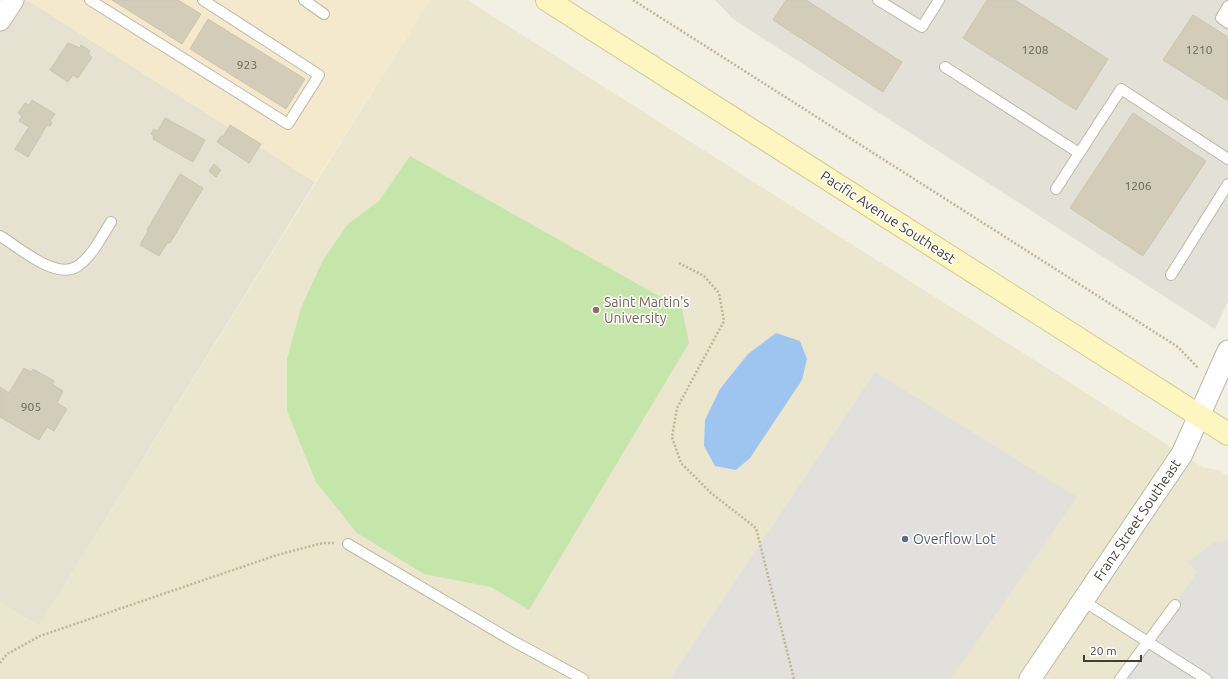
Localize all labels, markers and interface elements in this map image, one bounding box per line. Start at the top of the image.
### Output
house number: 1208 [1021,43,1049,56]
house number: 1210 [1185,43,1213,56]
house number: 923 [237,58,257,71]
street label: Pacific Avenue Southeast [818,167,959,267]
house number: 1206 [1124,179,1152,192]
place label: Saint Martin's University [604,294,689,326]
marker: Saint Martin's University [591,305,601,315]
house number: 905 [21,400,41,413]
street label: Franz Street Southeast [1090,456,1184,584]
place label: Overflow Lot [913,531,996,547]
marker: Overflow Lot [900,534,910,544]
scale bar [1084,637,1141,663]
text: 20 m [1090,644,1117,657]

